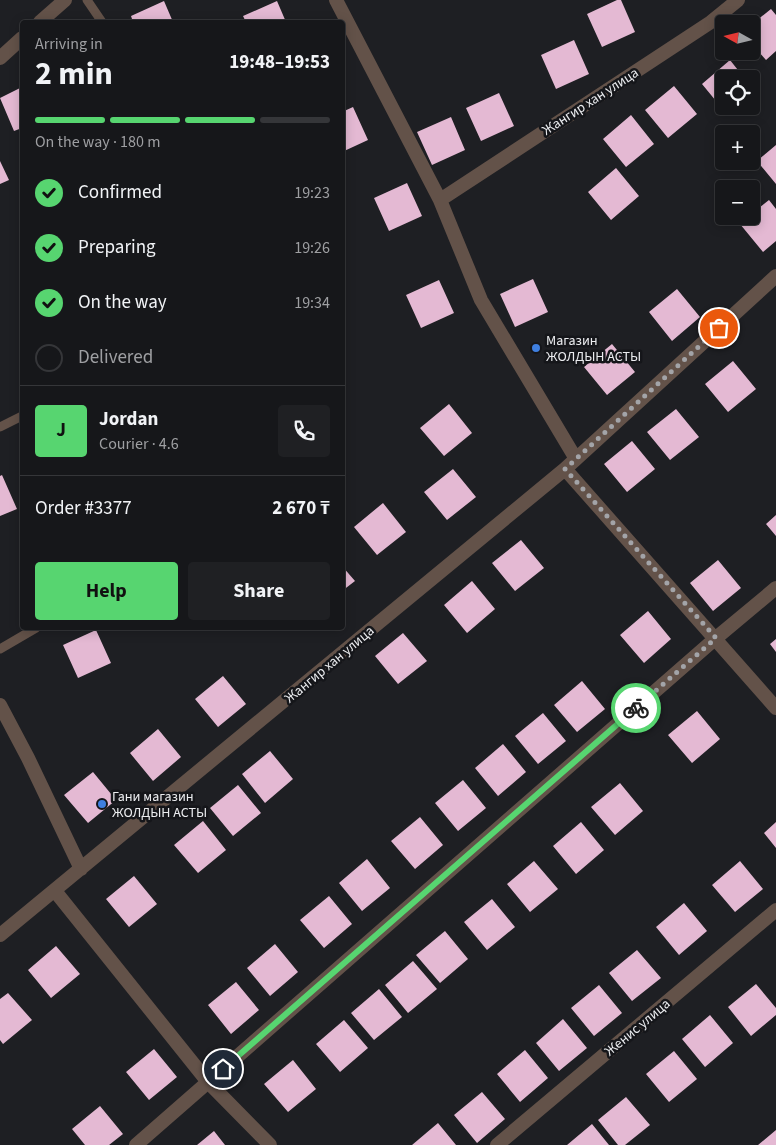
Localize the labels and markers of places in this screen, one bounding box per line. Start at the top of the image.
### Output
pin [698,307,740,349]
place label: Магазин ЖОЛДЫН АСТЫ [546,331,641,367]
marker: Магазин ЖОЛДЫН АСТЫ [530,342,542,354]
place label: Гани магазин ЖОЛДЫН АСТЫ [112,787,207,823]
marker: Гани магазин ЖОЛДЫН АСТЫ [96,798,108,810]
pin [202,1048,244,1090]

